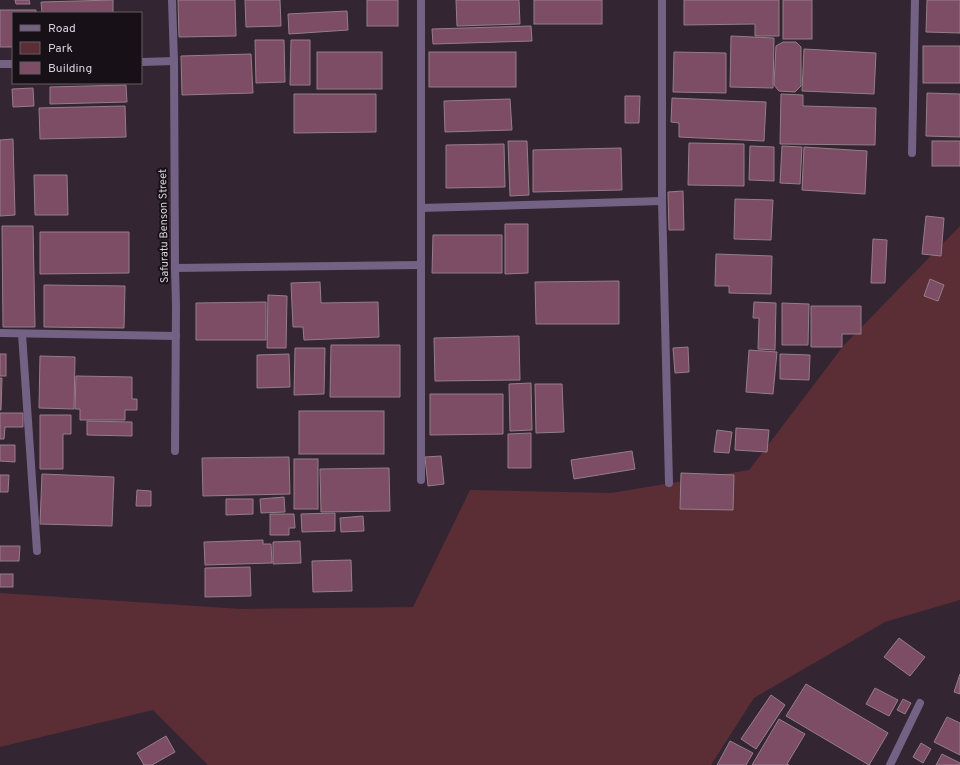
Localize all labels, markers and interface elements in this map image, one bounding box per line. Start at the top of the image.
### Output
legend [12,12,142,84]
text: Road [48,21,76,37]
text: Park [48,41,73,57]
text: Building [48,61,92,77]
street label: Safuratu Benson Street [156,169,172,283]

